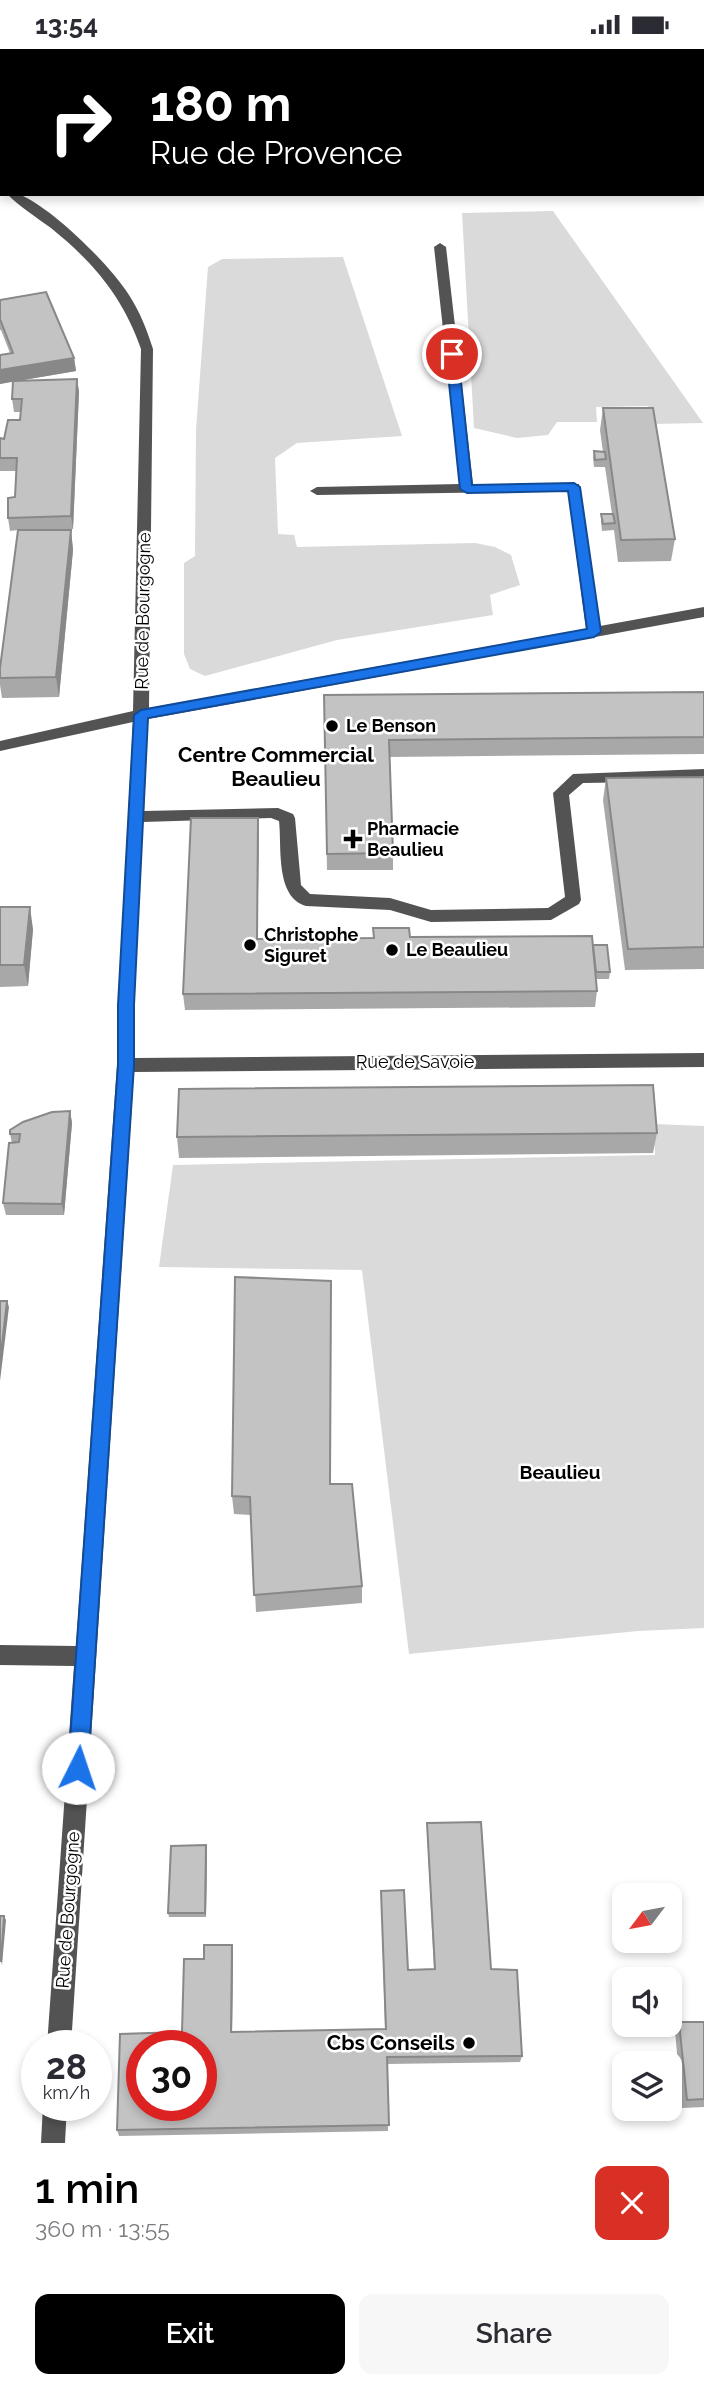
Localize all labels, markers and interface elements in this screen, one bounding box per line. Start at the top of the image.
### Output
text: 13:54 [35,10,98,40]
text: 180 m [150,75,291,132]
icon: right [35,77,126,168]
text: Rue de Provence [150,134,403,171]
pin [422,324,482,384]
icon: arrive [433,335,471,373]
street label: Rue de Bourgogne [131,532,154,690]
place label: Le Benson [346,715,436,736]
marker: Le Benson [324,718,340,734]
district label: Centre Commercial Beaulieu [178,742,374,791]
place label: Pharmacie Beaulieu [367,818,459,860]
marker: Pharmacie Beaulieu [345,831,361,847]
place label: Christophe Siguret [264,924,359,966]
marker: Christophe Siguret [242,937,258,953]
place label: Le Beaulieu [406,939,508,960]
marker: Le Beaulieu [384,942,400,958]
street label: Rue de Savoie [356,1051,475,1072]
district label: Beaulieu [520,1461,600,1483]
position arrow [41,1731,115,1805]
street label: Rue de Bourgogne [52,1830,83,1989]
north arrow [612,1883,682,1953]
map controls [612,1883,682,2121]
button: sound [612,1967,682,2037]
speed limit sign: 30 [126,2030,217,2121]
place label: Cbs Conseils [327,2030,455,2055]
marker: Cbs Conseils [461,2035,477,2051]
text: 28 [46,2046,87,2087]
button: layers [612,2051,682,2121]
text: km/h [43,2082,90,2103]
text: 1 min [35,2164,139,2213]
button: close [595,2166,669,2240]
text: 360 m · 13:55 [35,2215,170,2242]
button: Exit [35,2294,345,2374]
button: Share [359,2294,669,2374]

